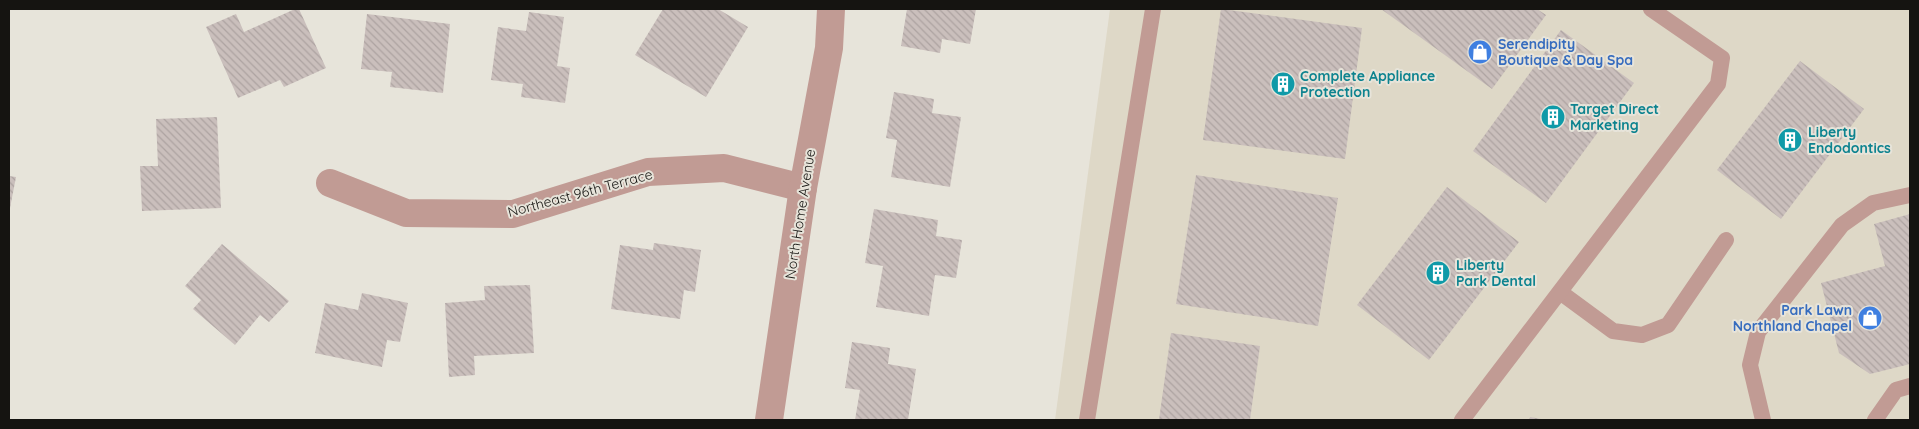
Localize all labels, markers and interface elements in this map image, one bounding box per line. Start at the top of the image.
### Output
place label: Serendipity Boutique & Day Spa [1498,35,1633,69]
shop icon: Serendipity Boutique & Day Spa [1467,39,1493,65]
place label: Complete Appliance Protection [1300,67,1435,101]
building icon: Complete Appliance Protection [1270,71,1296,97]
place label: Target Direct Marketing [1570,100,1659,134]
building icon: Target Direct Marketing [1540,104,1566,130]
place label: Liberty Endodontics [1808,123,1891,157]
building icon: Liberty Endodontics [1777,127,1803,153]
street label: North Home Avenue [781,148,819,280]
street label: Northeast 96th Terrace [506,165,654,221]
place label: Liberty Park Dental [1456,256,1536,290]
building icon: Liberty Park Dental [1425,260,1451,286]
place label: Park Lawn Northland Chapel [1733,301,1852,335]
shop icon: Park Lawn Northland Chapel [1857,305,1883,331]

